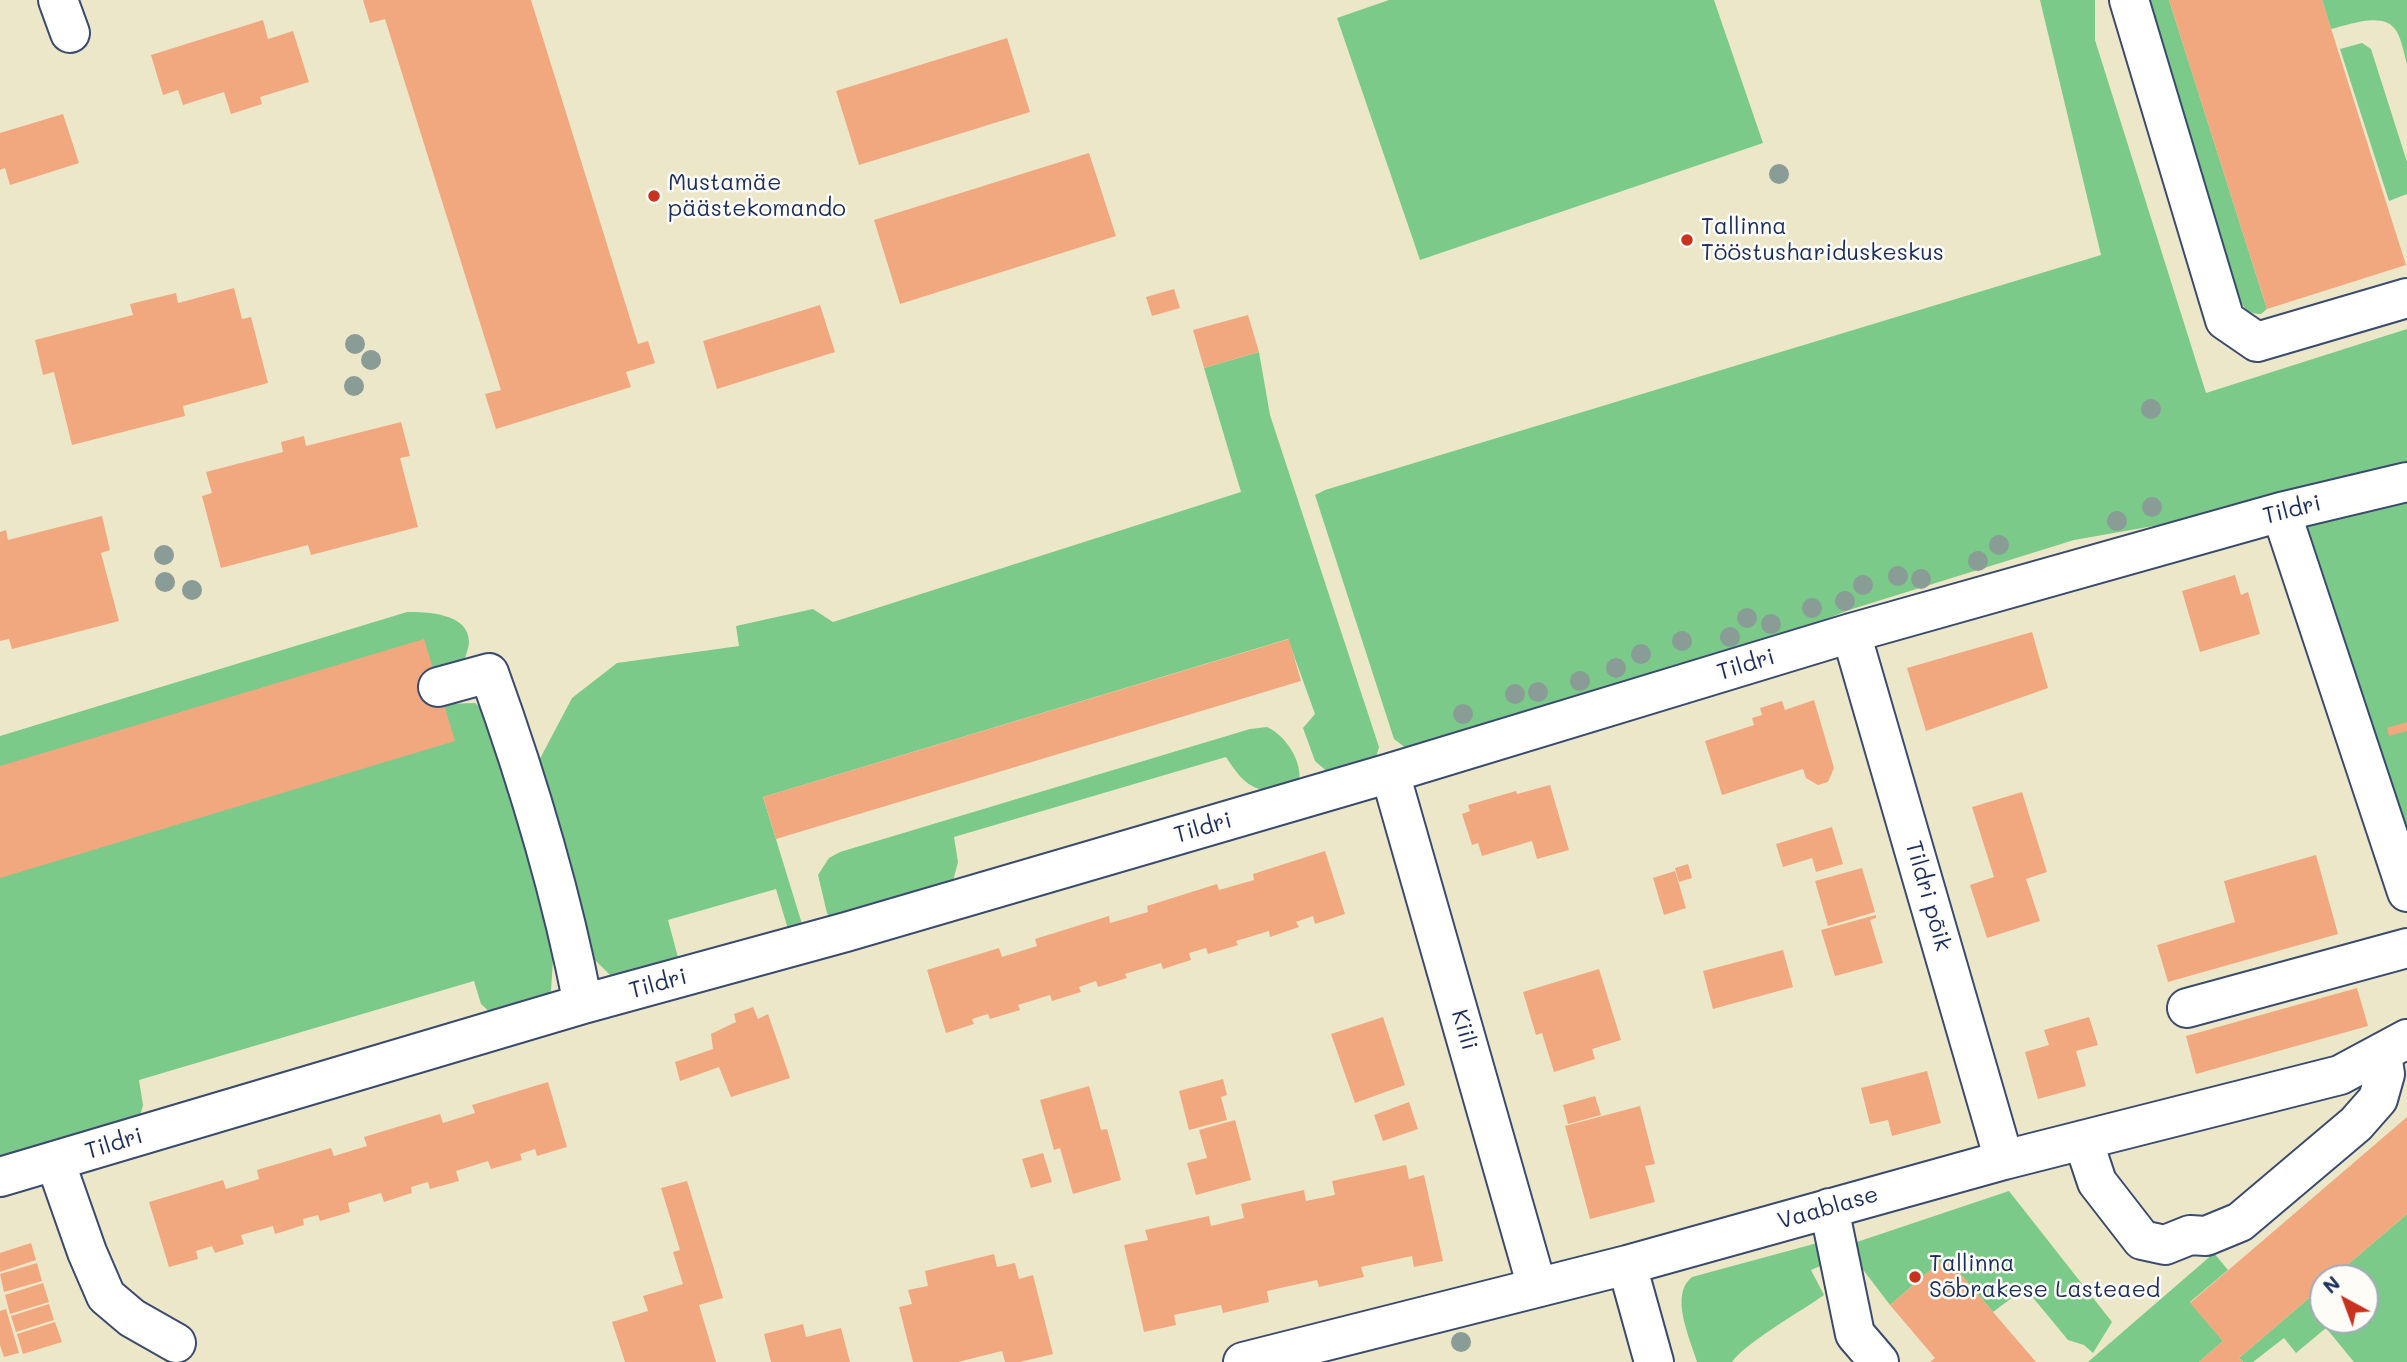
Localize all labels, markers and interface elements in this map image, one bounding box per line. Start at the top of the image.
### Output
place label: Mustamäe päästekomando [668,169,846,223]
marker: Mustamäe päästekomando [646,188,662,204]
place label: Tallinna Tööstushariduskeskus [1701,213,1944,267]
marker: Tallinna Tööstushariduskeskus [1679,232,1695,248]
street label: Tildri [2260,489,2324,531]
street label: Tildri [1714,643,1778,687]
street label: Tildri [1171,807,1235,849]
street label: Tildri põik [1899,838,1957,954]
street label: Tildri [626,963,690,1005]
street label: Kiili [1445,1007,1483,1053]
street label: Tildri [82,1122,146,1166]
street label: Vaablase [1774,1180,1882,1236]
place label: Tallinna Sõbrakese Lasteaed [1929,1250,2160,1304]
north arrow [2309,1264,2379,1334]
marker: Tallinna Sõbrakese Lasteaed [1907,1269,1923,1285]
text: N [2318,1270,2345,1298]

